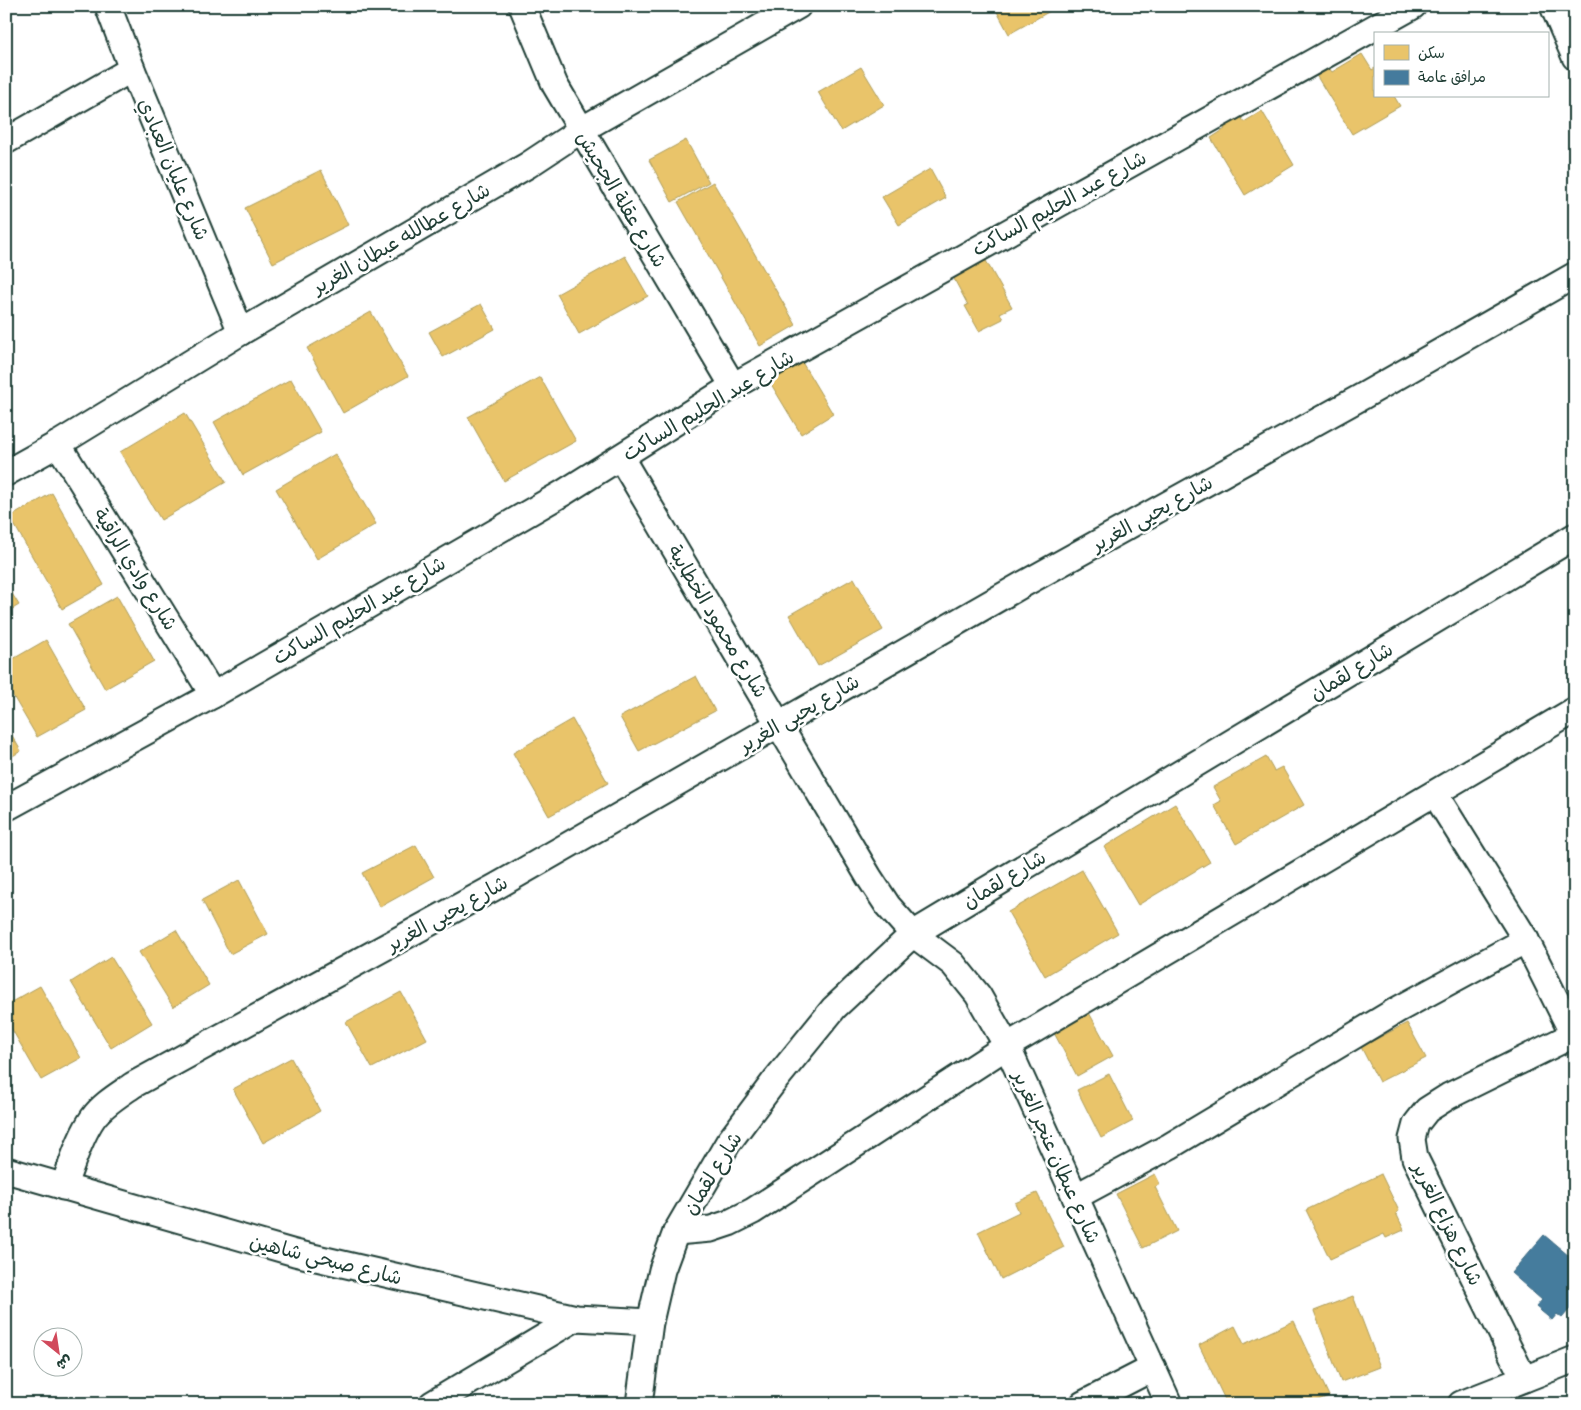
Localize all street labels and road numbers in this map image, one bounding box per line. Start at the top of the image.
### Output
street label: شارع عليان العبادي [131,94,215,245]
street label: شارع عقلة الجحيش [570,126,672,273]
street label: شارع عبد الحليم الساكت [968,145,1152,264]
street label: شارع عطالله عبطان الغرير [306,177,495,301]
street label: شارع عبد الحليم الساكت [618,344,800,468]
street label: شارع يحيى الغرير [1086,470,1218,559]
street label: شارع وادي الراقية [86,503,183,636]
street label: شارع محمود الخطايبة [661,540,773,703]
street label: شارع عبد الحليم الساكت [268,551,451,672]
street label: شارع لقمان [1305,637,1398,707]
street label: شارع يحيى الغرير [733,669,864,760]
street label: شارع لقمان [958,845,1051,915]
street label: شارع يحيى الغرير [381,870,513,959]
street label: شارع عبطان عنجر الغرير [1006,1065,1106,1248]
street label: شارع لقمان [677,1127,749,1220]
street label: شارع هزاع الغرير [1405,1157,1488,1290]
street label: شارع صبحي شاهين [246,1228,405,1295]

